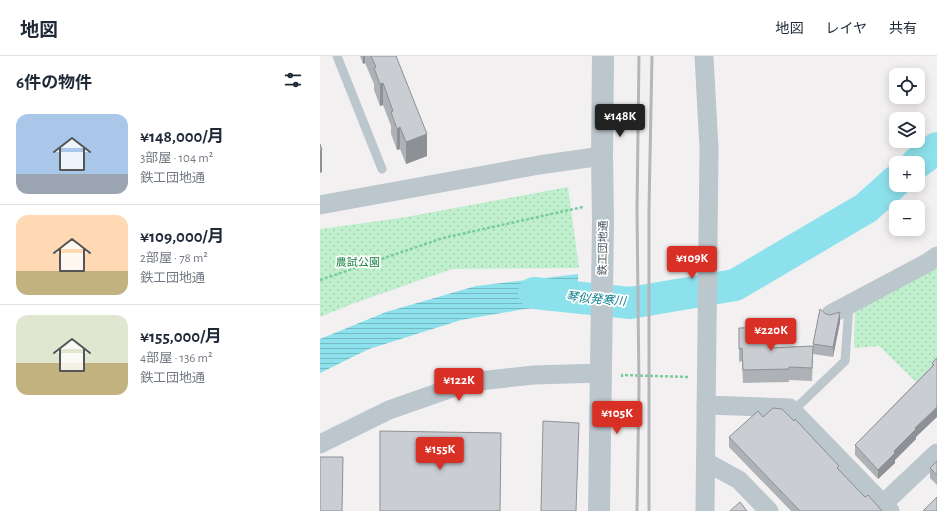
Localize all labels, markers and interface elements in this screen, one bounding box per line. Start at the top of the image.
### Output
text: 地図 [20,21,58,40]
text: 地図 [775,22,803,36]
text: レイヤ [825,22,867,36]
text: 共有 [889,22,917,36]
map controls [889,68,925,236]
button: locate [889,68,925,104]
icon: filters [282,69,304,91]
text: 6件の物件 [16,74,92,91]
pin: ¥148K [592,104,648,138]
text: ¥148K [604,110,636,123]
button: layers [889,112,925,148]
text: ¥148,000/月 [140,128,224,145]
icon: home [48,130,96,178]
text: 3部屋 · 104 m² [140,152,213,165]
button: + [889,156,925,192]
text: 鉄工団地通 [140,172,205,185]
button: − [889,200,925,236]
street label: 鉄工団地通 [596,220,609,276]
text: ¥109,000/月 [140,228,224,245]
icon: home [48,231,96,279]
pin: ¥109K [664,246,720,280]
text: 2部屋 · 78 m² [140,252,208,265]
text: ¥109K [676,252,708,265]
park label: 農試公園 [336,256,380,268]
text: 鉄工団地通 [140,272,205,285]
water label: 琴似発寒川 [566,289,628,308]
pin: ¥220K [743,318,799,352]
text: ¥220K [754,324,788,337]
text: ¥155,000/月 [140,328,222,345]
icon: home [48,331,96,379]
text: 4部屋 · 136 m² [140,352,213,365]
pin: ¥122K [431,368,487,402]
text: 鉄工団地通 [140,372,205,385]
text: ¥122K [443,374,475,387]
pin: ¥105K [589,401,645,435]
text: ¥105K [601,407,633,420]
pin: ¥155K [412,437,468,471]
text: ¥155K [425,443,455,456]

